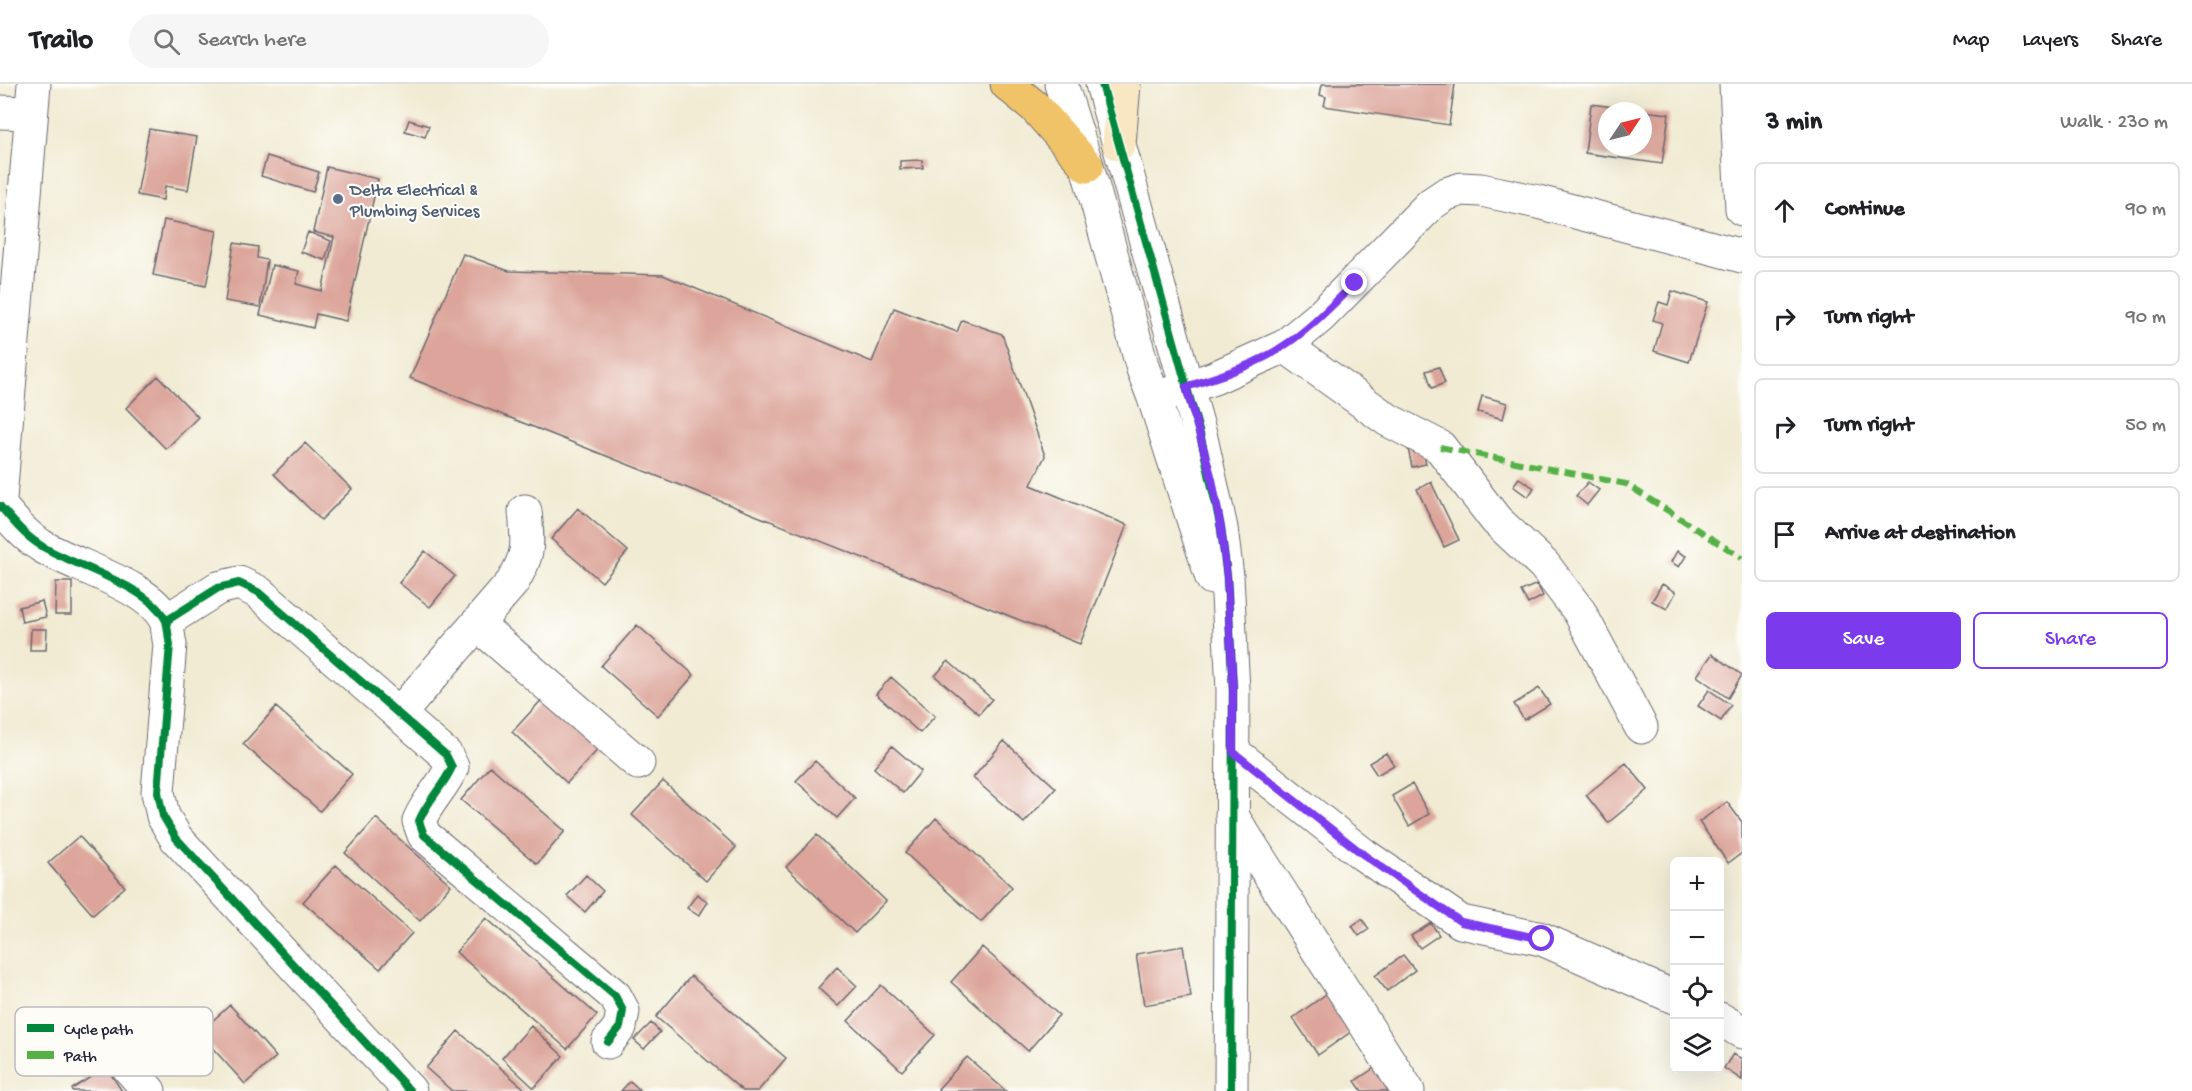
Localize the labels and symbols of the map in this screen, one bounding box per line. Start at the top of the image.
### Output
north arrow [1598,102,1652,156]
place label: Delta Electrical & Plumbing Services [349,181,481,223]
marker: Delta Electrical & Plumbing Services [331,192,345,206]
route end [1341,269,1367,295]
route start [1528,925,1554,951]
legend [15,1007,213,1076]
text: Cycle path [64,1022,134,1041]
text: Path [63,1049,97,1068]

